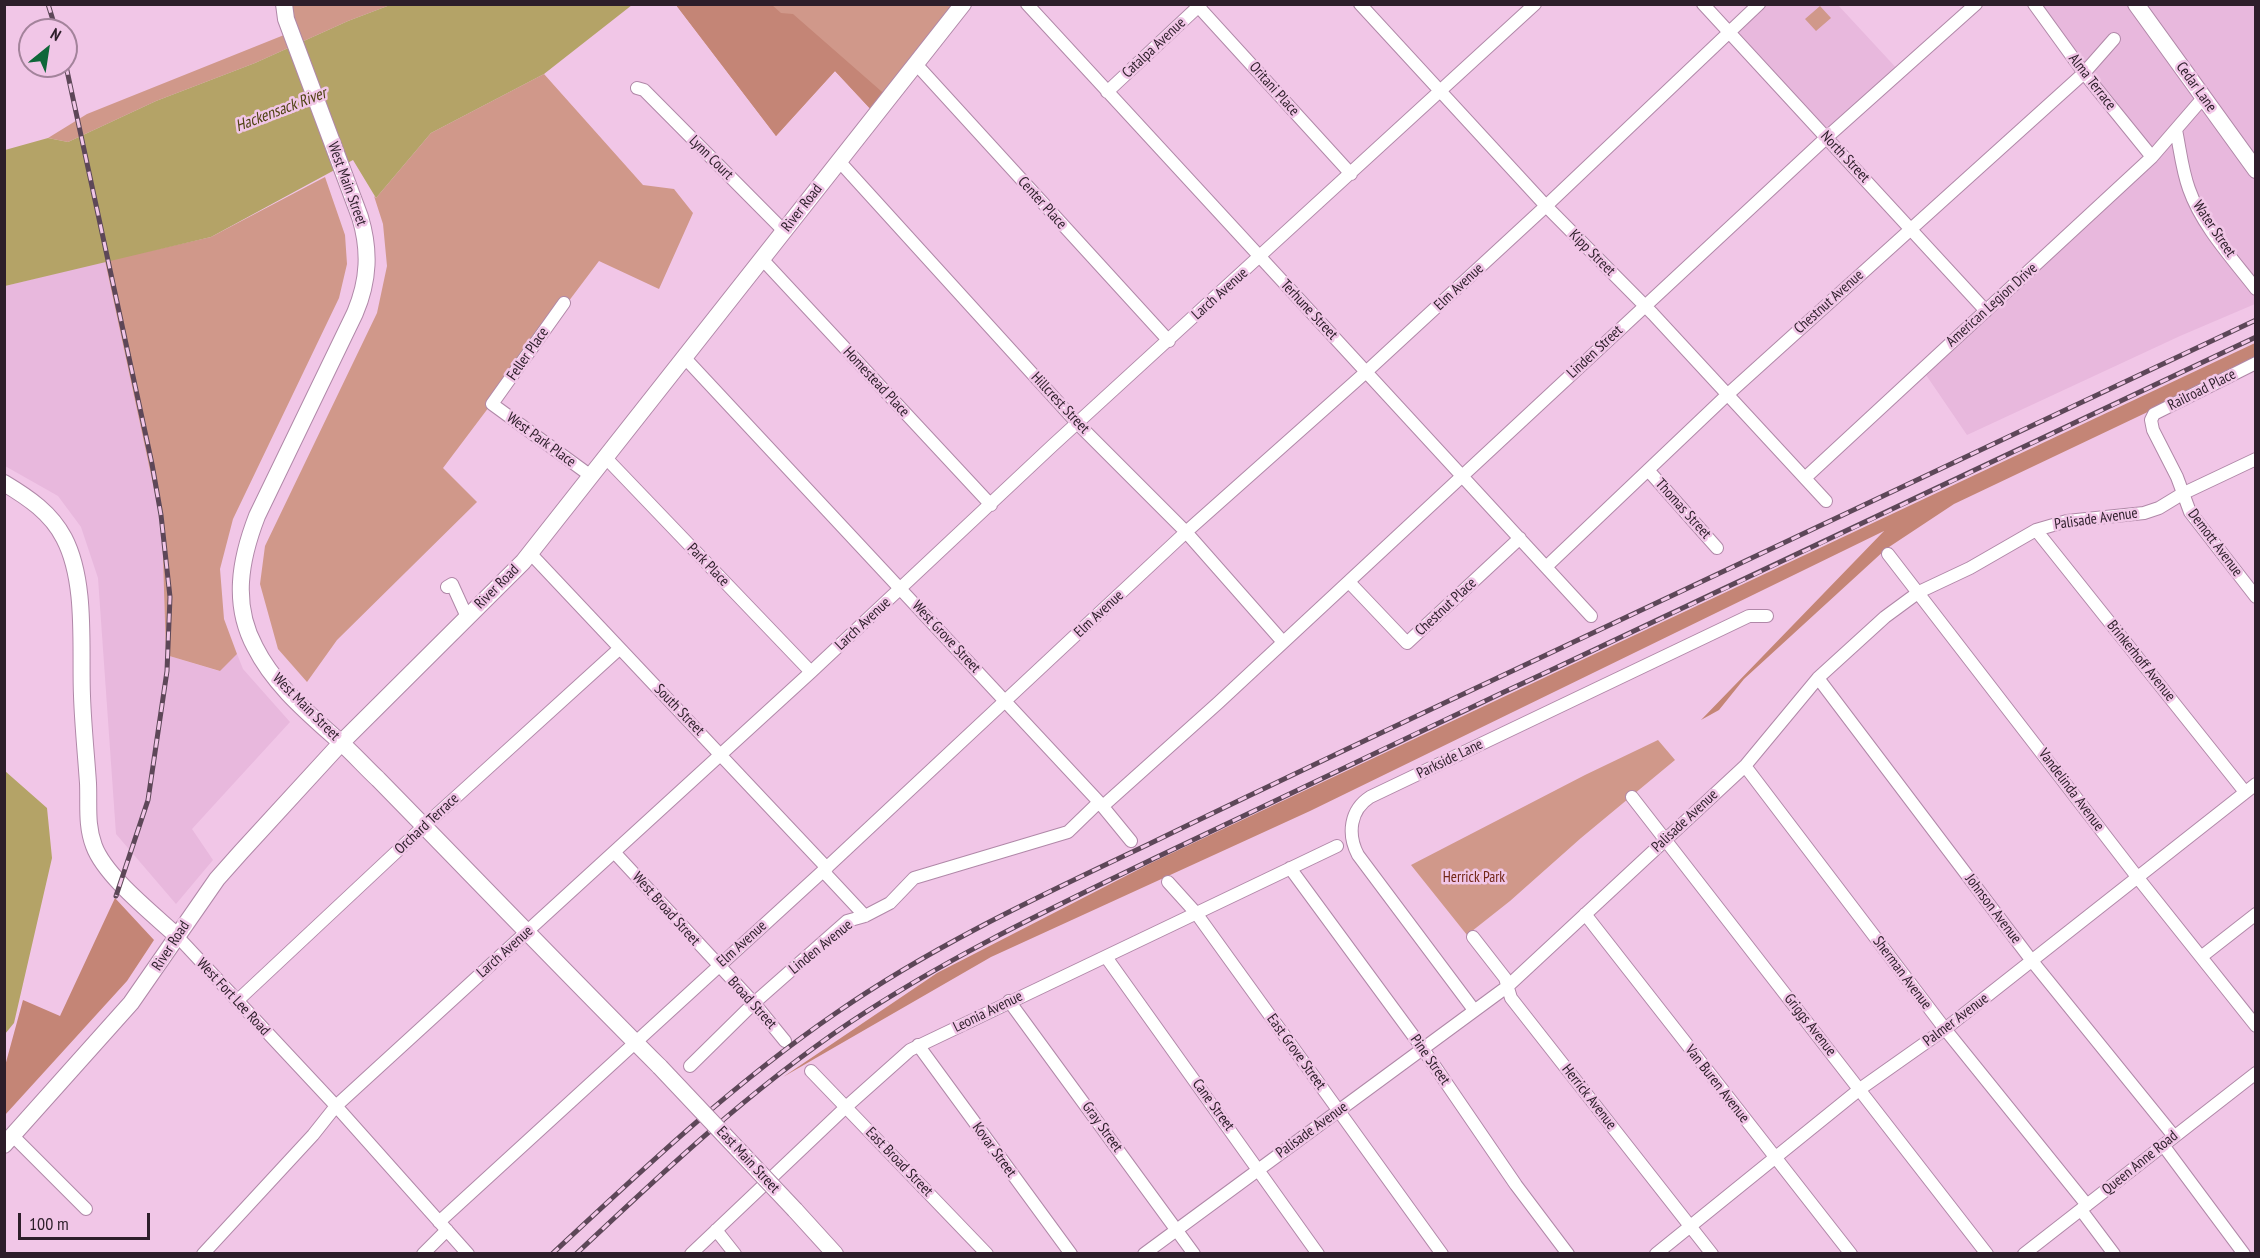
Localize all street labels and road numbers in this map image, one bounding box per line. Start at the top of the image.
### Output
street label: Catalpa Avenue [1119,14,1189,82]
street label: Alma Terrace [2064,50,2120,114]
street label: Oritani Place [1245,58,1303,120]
street label: Cedar Lane [2172,59,2220,115]
street label: North Street [1817,127,1873,187]
street label: Lynn Court [685,132,737,184]
street label: West Main Street [324,140,370,228]
street label: Center Place [1014,173,1070,233]
street label: River Road [778,181,826,235]
street label: Water Street [2189,197,2239,261]
street label: Kipp Street [1565,226,1619,280]
street label: American Legion Drive [1943,259,2041,351]
street label: Elm Avenue [1431,260,1487,314]
street label: Larch Avenue [1188,264,1252,324]
street label: Chestnut Avenue [1791,266,1867,338]
street label: Terhune Street [1277,276,1341,344]
street label: Linden Street [1563,322,1627,382]
street label: Feller Place [503,324,553,384]
street label: Homestead Place [839,343,913,421]
street label: Railroad Place [2165,365,2239,415]
street label: Hillcrest Street [1027,369,1093,437]
street label: West Park Place [503,409,579,471]
street label: Thomas Street [1651,475,1715,543]
street label: Palisade Avenue [2053,504,2139,534]
street label: Demott Avenue [2184,506,2246,580]
street label: Park Place [683,540,733,590]
street label: River Road [471,561,523,613]
street label: Chestnut Place [1412,574,1480,640]
street label: Elm Avenue [1071,587,1127,641]
street label: Larch Avenue [832,594,894,654]
street label: West Grove Street [908,597,984,677]
street label: Brinkerhoff Avenue [2103,617,2179,705]
street label: West Main Street [269,670,343,744]
street label: South Street [650,681,708,739]
street label: Parkside Lane [1414,735,1486,783]
street label: Vandelinda Avenue [2034,745,2108,835]
street label: Palisade Avenue [1648,786,1722,856]
street label: Orchard Terrace [391,790,463,858]
street label: West Broad Street [628,869,704,949]
street label: Johnson Avenue [1961,871,2025,947]
street label: Linden Avenue [786,916,856,978]
street label: Elm Avenue [713,917,771,971]
street label: River Road [148,918,194,974]
street label: Larch Avenue [473,922,537,982]
street label: Sherman Avenue [1869,933,1935,1013]
street label: West Fort Lee Road [193,955,273,1039]
street label: Broad Street [724,973,780,1033]
street label: Leonia Avenue [950,987,1026,1037]
street label: Griggs Avenue [1780,990,1840,1060]
street label: Palmer Avenue [1920,990,1992,1050]
street label: East Grove Street [1263,1011,1329,1093]
street label: Pine Street [1406,1031,1454,1089]
street label: Van Buren Avenue [1681,1042,1753,1126]
street label: Herrick Avenue [1558,1061,1620,1133]
street label: Cane Street [1188,1076,1238,1134]
street label: Palisade Avenue [1273,1098,1351,1162]
street label: Gray Street [1078,1099,1126,1155]
street label: Kovar Street [968,1119,1020,1181]
street label: East Main Street [713,1123,783,1197]
street label: East Broad Street [862,1124,936,1200]
street label: Queen Anne Road [2099,1127,2181,1199]

